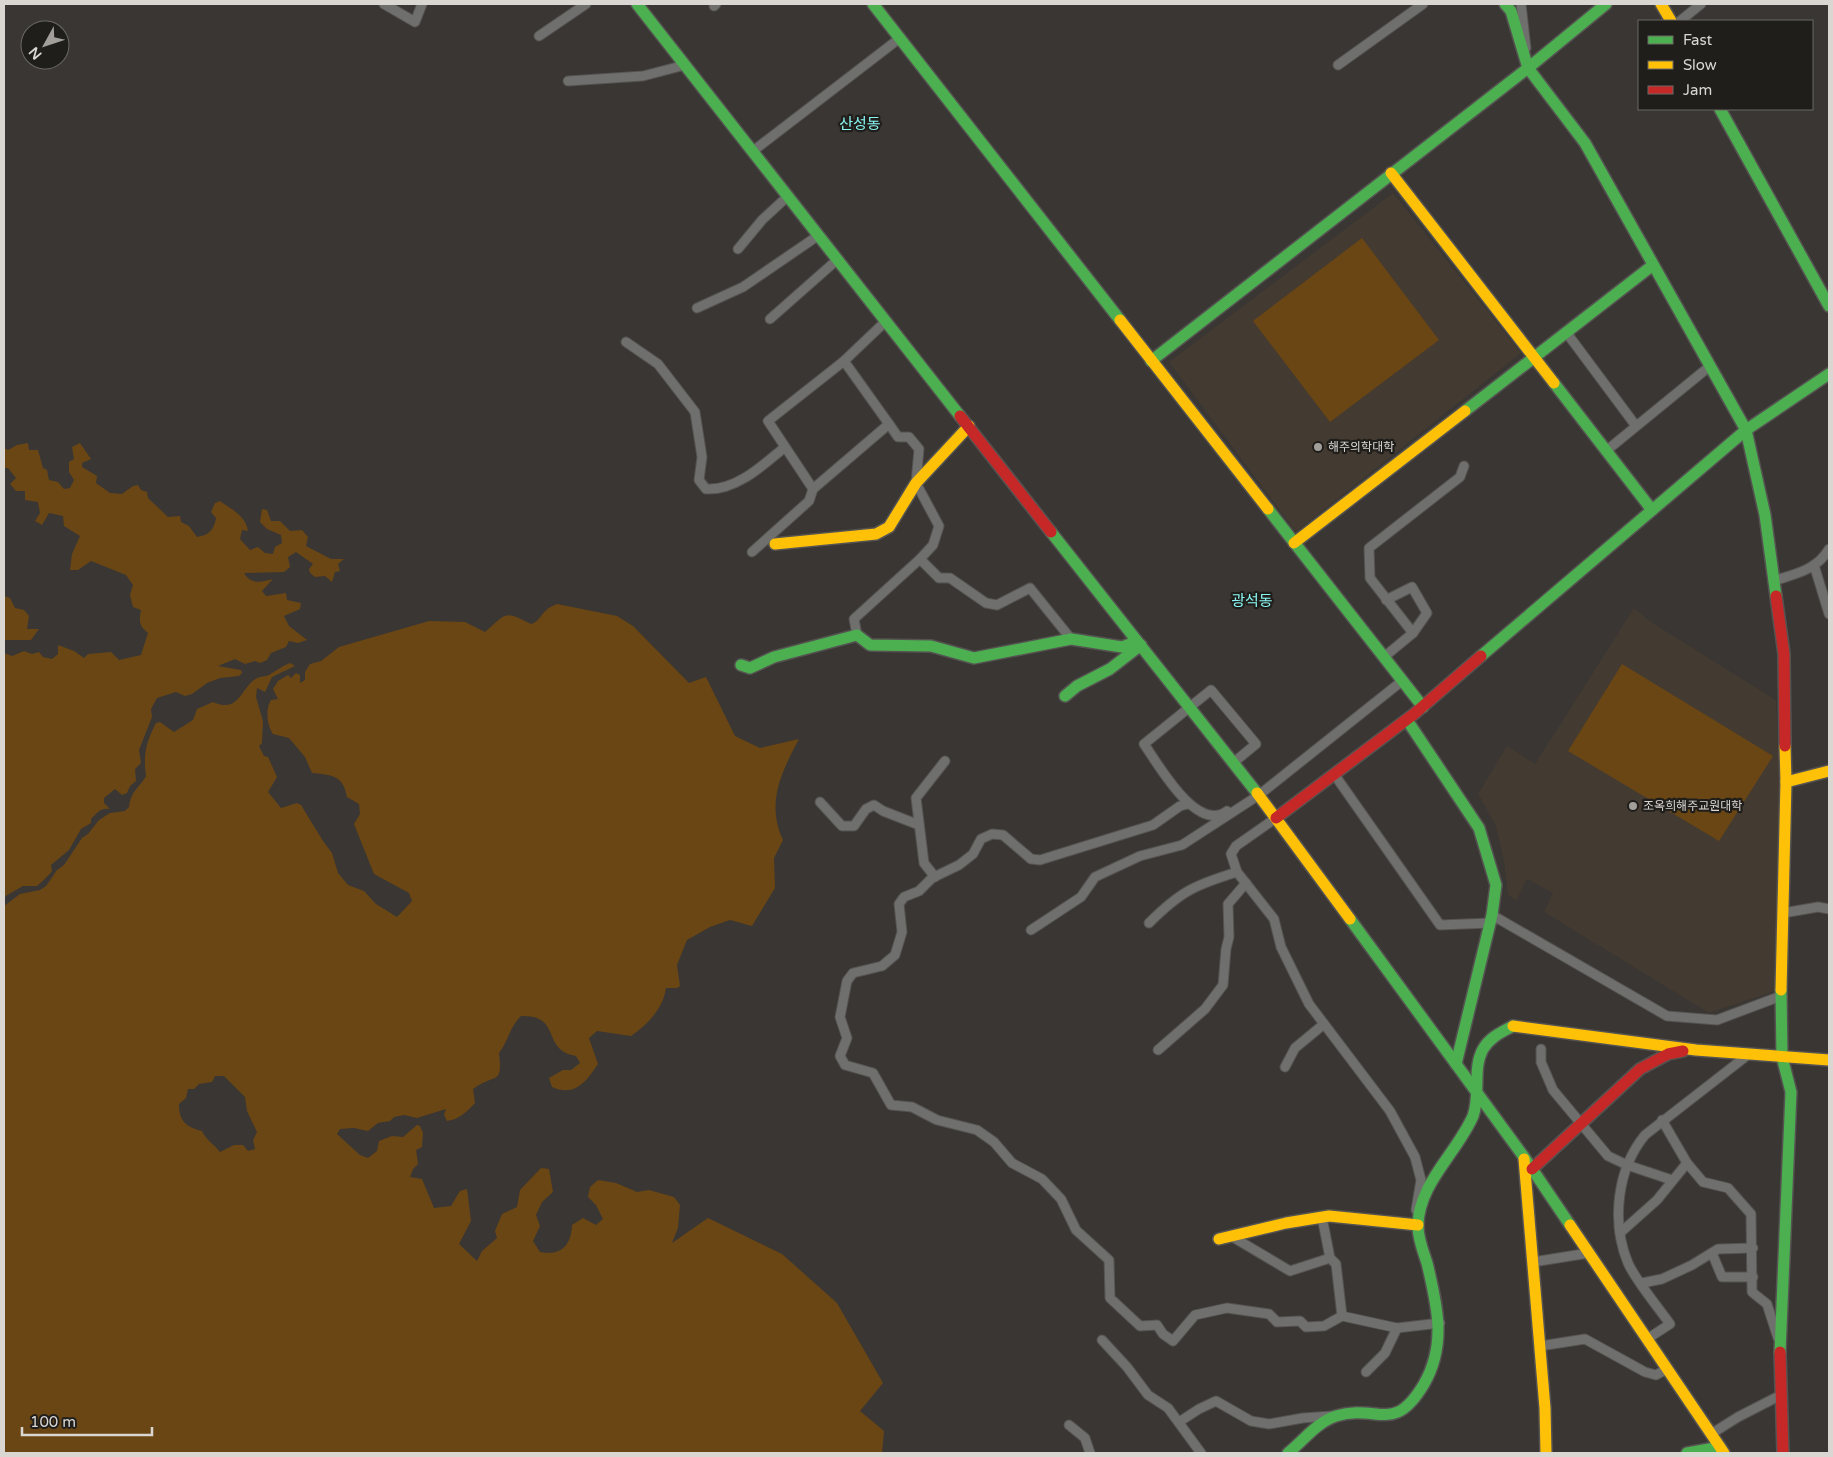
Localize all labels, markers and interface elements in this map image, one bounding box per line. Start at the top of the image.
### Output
north arrow [20,20,70,70]
legend [1638,20,1813,110]
text: Fast [1683,31,1713,49]
text: N [25,43,46,63]
text: Slow [1683,56,1717,74]
text: Jam [1683,81,1712,99]
district label: 산성동 [839,115,881,133]
place label: 해주의학대학 [1328,440,1394,454]
marker: 해주의학대학 [1312,441,1324,453]
district label: 광석동 [1231,592,1273,610]
place label: 조옥희해주교원대학 [1643,799,1742,813]
marker: 조옥희해주교원대학 [1627,800,1639,812]
scale bar [22,1404,152,1436]
text: 100 m [30,1413,76,1431]

